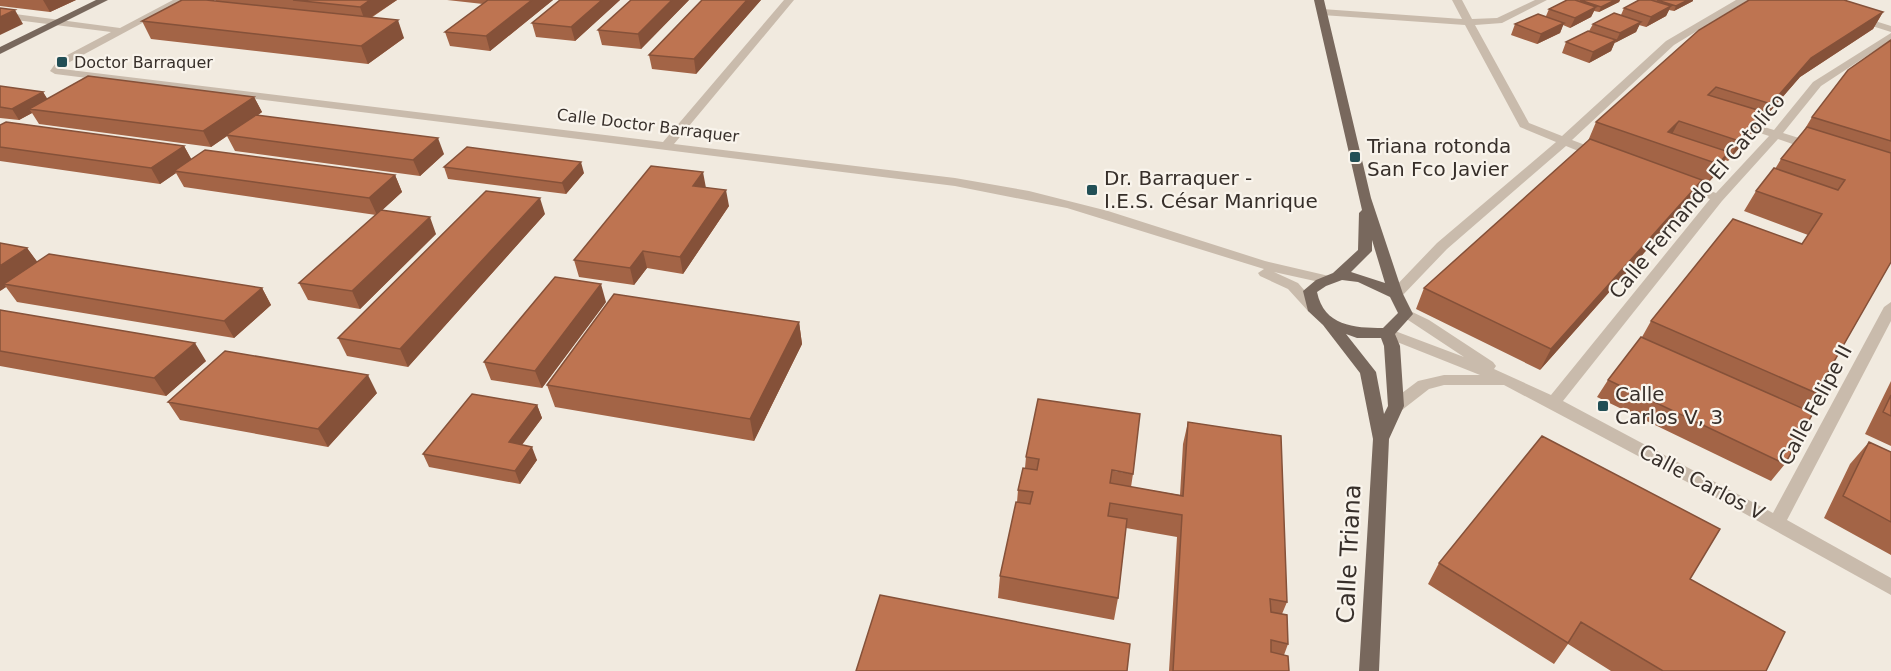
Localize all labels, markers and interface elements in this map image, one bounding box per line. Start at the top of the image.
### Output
place label: Doctor Barraquer [74,53,213,72]
marker: Doctor Barraquer [55,55,69,69]
street label: Calle Fernando El Catolico [1604,88,1790,304]
street label: Calle Doctor Barraquer [556,105,741,146]
place label: Triana rotonda San Fco Javier [1366,134,1511,181]
marker: Triana rotonda San Fco Javier [1348,150,1362,164]
place label: Dr. Barraquer - I.E.S. César Manrique [1104,166,1318,213]
marker: Dr. Barraquer - I.E.S. César Manrique [1085,183,1099,197]
street label: Calle Felipe II [1773,341,1857,469]
place label: Calle Carlos V, 3 [1615,382,1723,429]
marker: Calle Carlos V, 3 [1596,399,1610,413]
street label: Calle Carlos V [1635,439,1769,525]
street label: Calle Triana [1331,484,1367,624]

